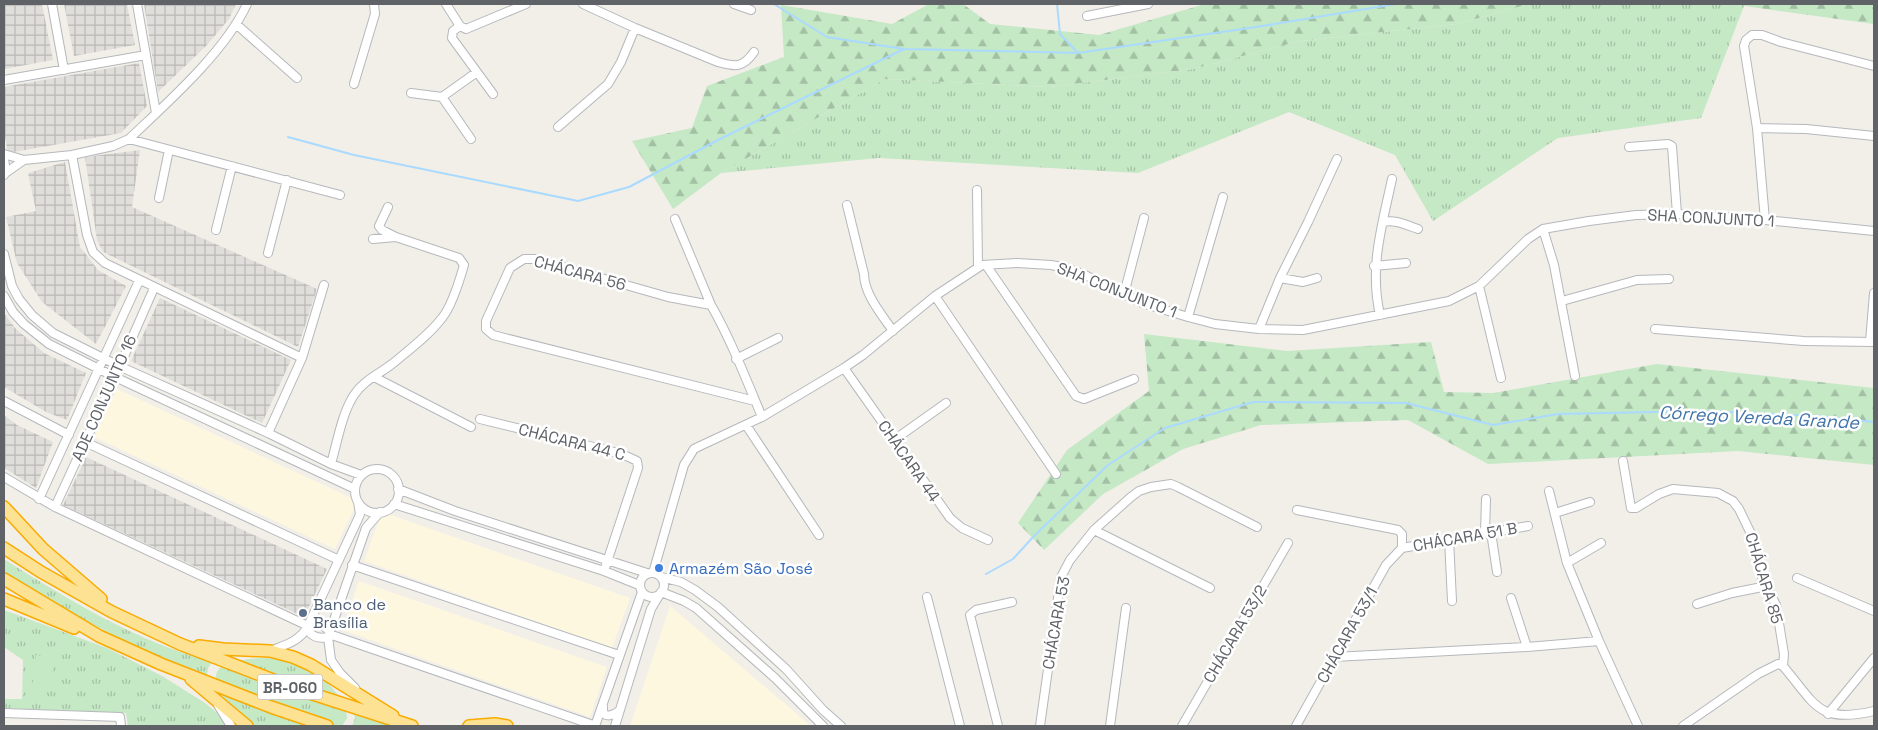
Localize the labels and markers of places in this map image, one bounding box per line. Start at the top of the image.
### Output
place label: Armazém São José [669,558,813,579]
marker: Armazém São José [653,562,665,574]
place label: Banco de Brasília [313,594,386,633]
marker: Banco de Brasília [297,607,309,619]

